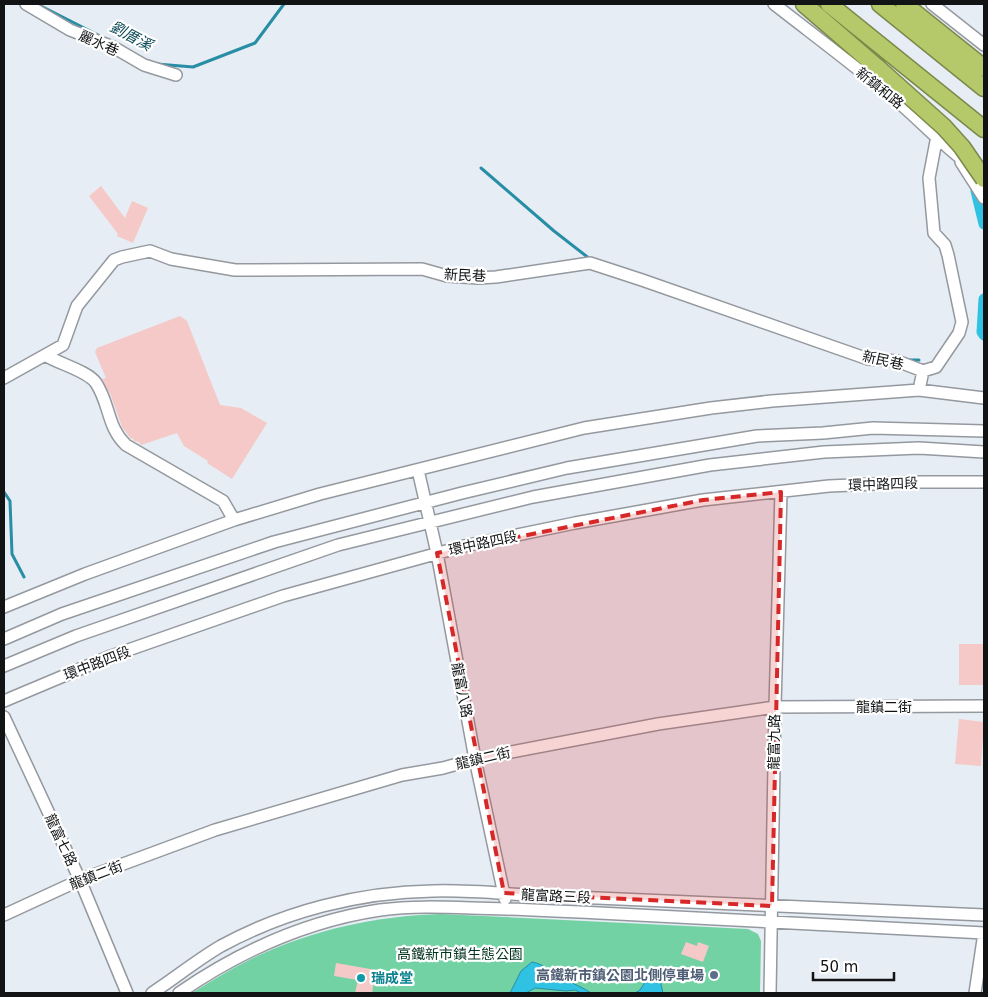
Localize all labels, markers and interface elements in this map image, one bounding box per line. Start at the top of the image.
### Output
water label: 劉厝溪 [107,17,157,55]
street label: 麗水巷 [77,27,121,59]
street label: 新鎮和路 [853,64,907,112]
street label: 新民巷 [444,266,486,284]
street label: 新民巷 [861,347,905,373]
street label: 環中路四段 [848,475,918,493]
street label: 環中路四段 [447,528,519,558]
street label: 環中路四段 [61,643,133,683]
street label: 龍富八路 [449,661,475,719]
street label: 龍鎮二街 [856,699,912,715]
street label: 龍富九路 [766,714,782,770]
street label: 龍鎮二街 [454,744,512,772]
street label: 龍富七路 [42,811,80,869]
street label: 龍鎮二街 [67,857,125,893]
street label: 龍富路三段 [521,886,591,906]
park label: 高鐵新市鎮生態公園 [397,946,523,962]
scale bar [813,950,894,982]
text: 50 m [820,958,858,976]
place label: 高鐵新市鎮公園北側停車場 [536,967,704,983]
marker: 高鐵新市鎮公園北側停車場 [708,969,720,981]
place label: 瑞成堂 [371,970,413,986]
marker: 瑞成堂 [355,972,367,984]

